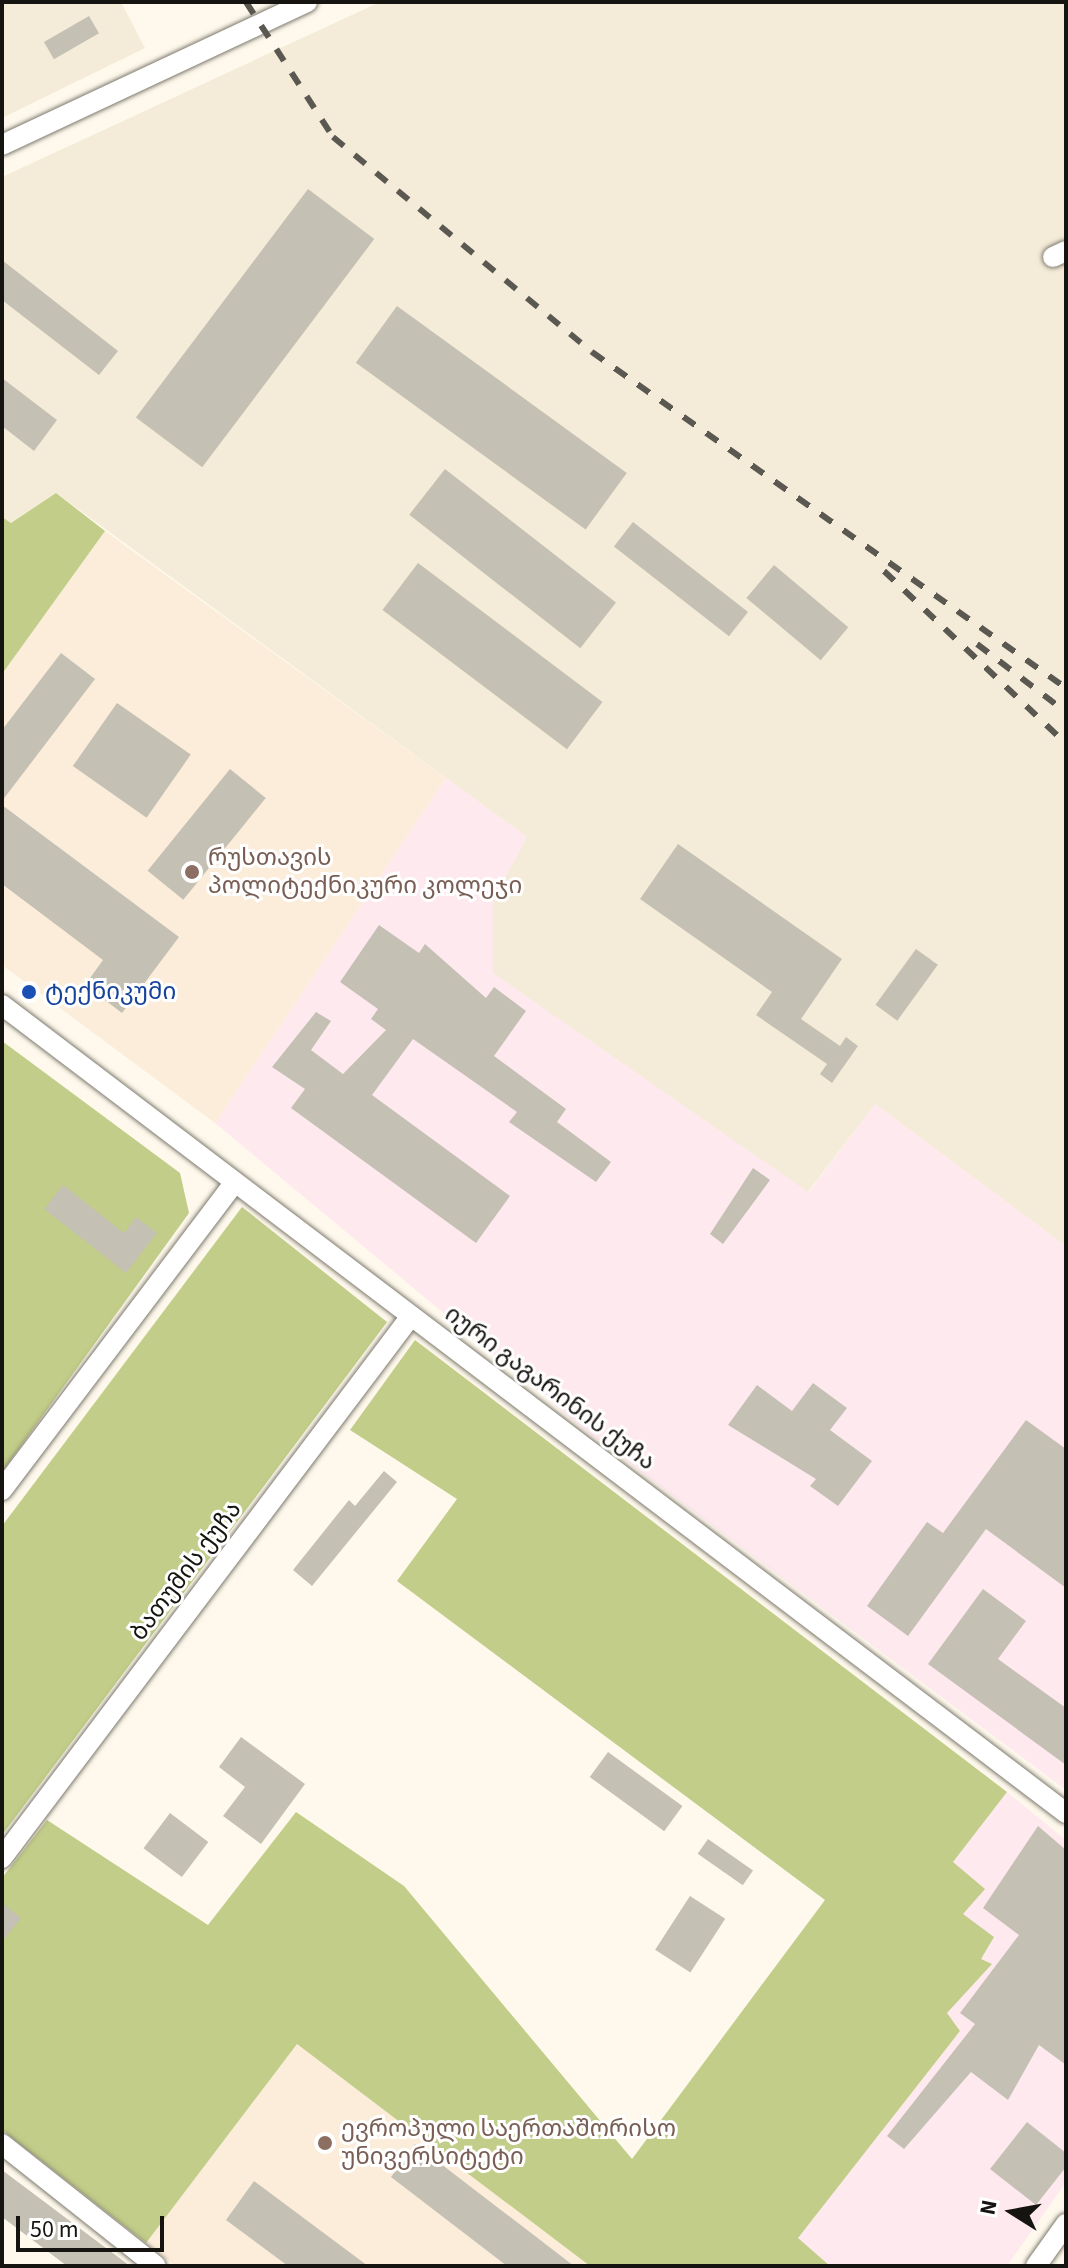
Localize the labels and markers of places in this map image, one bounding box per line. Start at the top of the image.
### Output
place label: რუსთავის პოლიტექნიკური კოლეჯი [208,844,522,900]
marker: რუსთავის პოლიტექნიკური კოლეჯი [183,863,201,881]
place label: ტექნიკუმი [45,978,176,1006]
marker: ტექნიკუმი [20,983,38,1001]
place label: ევროპული საერთაშორისო უნივერსიტეტი [341,2115,676,2171]
marker: ევროპული საერთაშორისო უნივერსიტეტი [316,2134,334,2152]

